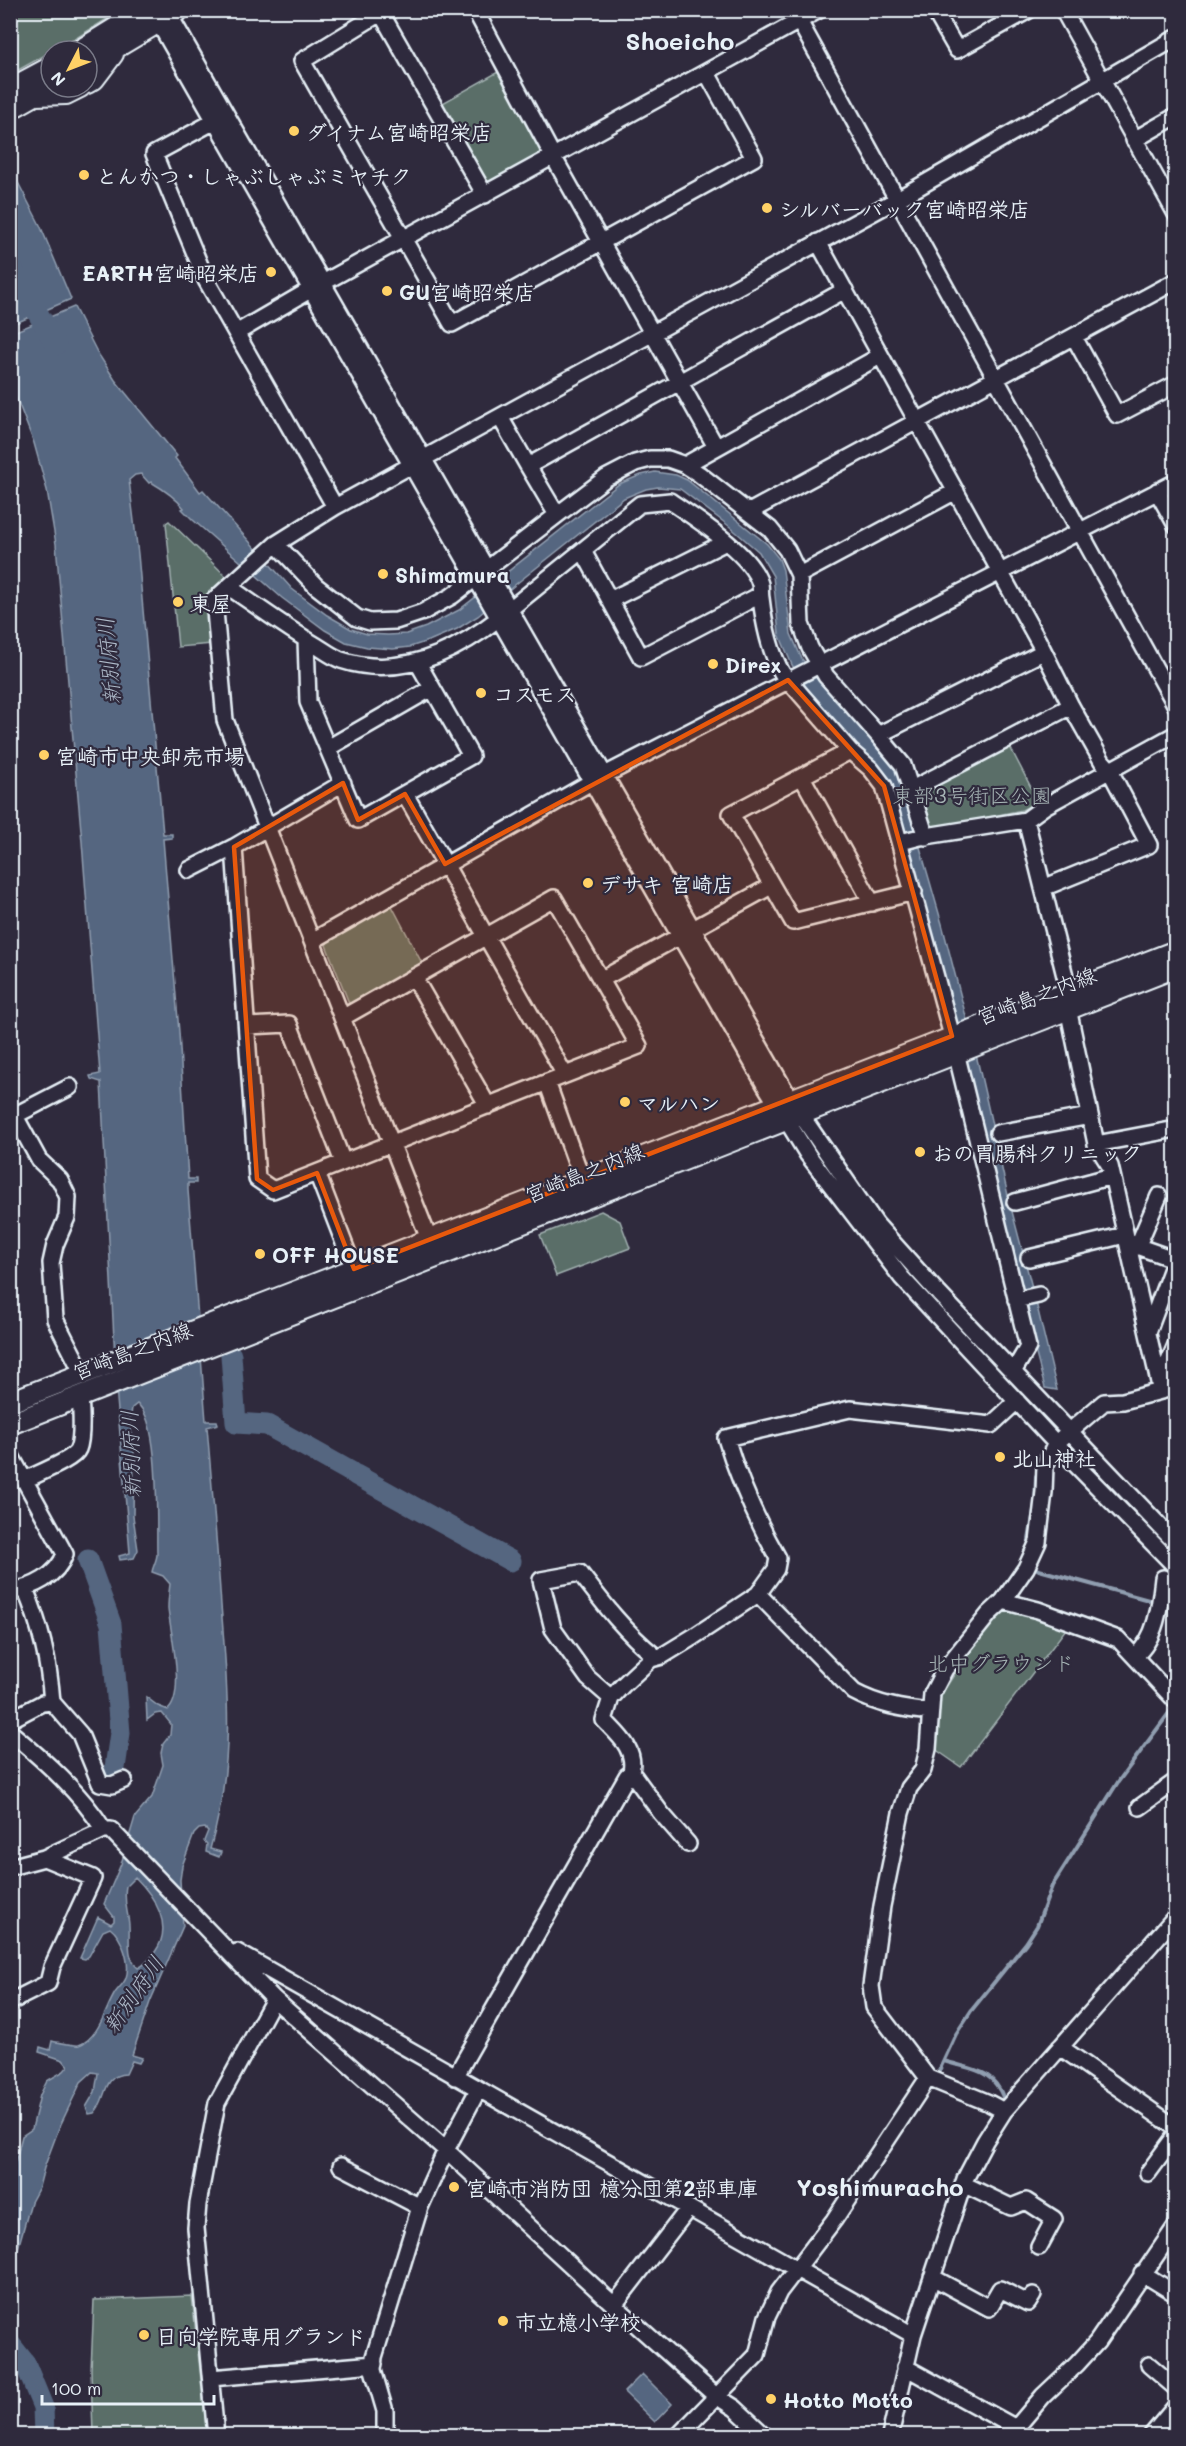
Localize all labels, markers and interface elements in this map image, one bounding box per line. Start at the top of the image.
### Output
district label: Shoeicho [626,25,734,56]
north arrow [39,39,99,99]
text: N [46,68,69,91]
place label: ダイナム宮崎昭栄店 [306,118,492,145]
marker: ダイナム宮崎昭栄店 [287,124,301,138]
place label: とんかつ・しゃぶしゃぶミヤチク [96,162,411,189]
marker: とんかつ・しゃぶしゃぶミヤチク [77,168,91,182]
place label: シルバーバック宮崎昭栄店 [779,195,1030,222]
marker: シルバーバック宮崎昭栄店 [760,201,774,215]
place label: EARTH宮崎昭栄店 [82,259,259,286]
marker: EARTH宮崎昭栄店 [264,265,278,279]
place label: GU宮崎昭栄店 [399,278,535,305]
marker: GU宮崎昭栄店 [380,284,394,298]
place label: Shimamura [395,561,510,588]
marker: Shimamura [376,567,390,581]
place label: 東屋 [190,589,232,616]
marker: 東屋 [171,595,185,609]
water label: 新別府川 [90,616,126,706]
place label: Direx [725,651,782,678]
marker: Direx [706,657,720,671]
place label: コスモス [493,680,576,707]
marker: コスモス [474,686,488,700]
place label: 宮崎市中央卸売市場 [56,742,245,769]
marker: 宮崎市中央卸売市場 [37,748,51,762]
park label: 東部3号街区公園 [892,781,1052,808]
place label: デサキ 宮崎店 [600,870,734,897]
marker: デサキ 宮崎店 [581,876,595,890]
street label: 宮崎島之内線 [972,960,1100,1030]
place label: マルハン [637,1089,720,1116]
marker: マルハン [618,1095,632,1109]
street label: 宮崎島之内線 [521,1136,647,1208]
place label: おの胃腸科クリニック [932,1139,1142,1166]
marker: おの胃腸科クリニック [913,1145,927,1159]
place label: OFF HOUSE [272,1241,399,1268]
marker: OFF HOUSE [253,1247,267,1261]
street label: 宮崎島之内線 [68,1315,196,1385]
water label: 新別府川 [114,1410,146,1498]
place label: 北山神社 [1012,1444,1096,1471]
marker: 北山神社 [993,1450,1007,1464]
park label: 北中グラウンド [928,1649,1075,1676]
water label: 新別府川 [96,1950,170,2038]
district label: Yoshimuracho [796,2171,964,2202]
place label: 宮崎市消防団 檍分団第2部車庫 [466,2174,758,2201]
marker: 宮崎市消防団 檍分団第2部車庫 [447,2180,461,2194]
place label: 市立檍小学校 [515,2308,641,2335]
marker: 市立檍小学校 [496,2314,510,2328]
place label: 日向学院専用グランド [156,2322,366,2349]
marker: 日向学院専用グランド [137,2328,151,2342]
scale bar [42,2368,214,2406]
text: 100 m [51,2376,101,2400]
place label: Hotto Motto [783,2386,913,2413]
marker: Hotto Motto [764,2392,778,2406]

